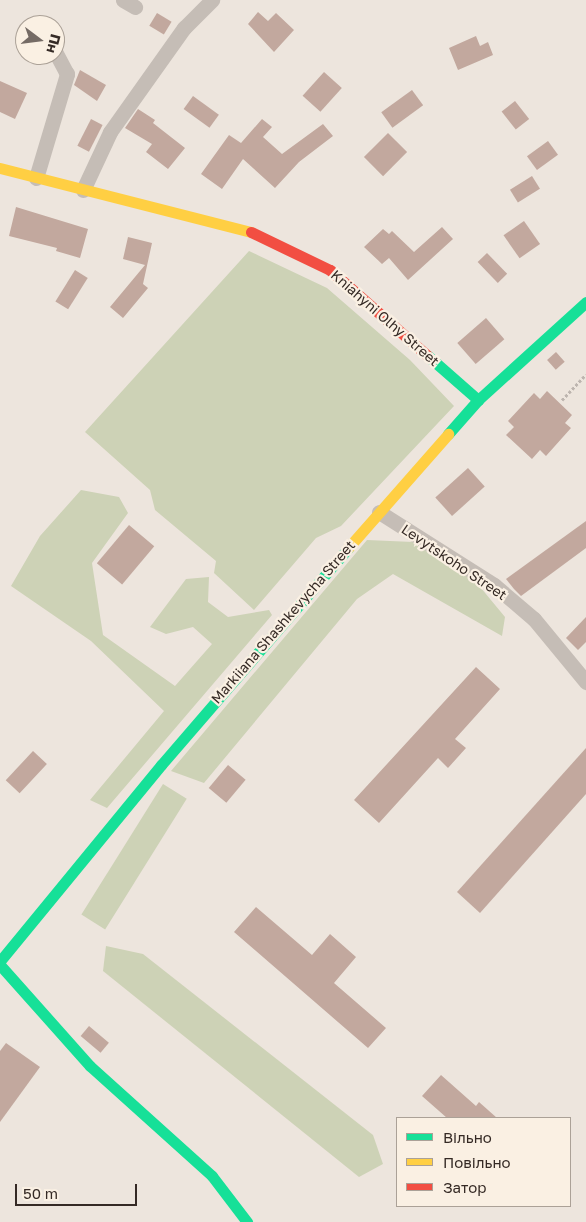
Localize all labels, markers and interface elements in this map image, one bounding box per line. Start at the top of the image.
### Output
north arrow [15,15,65,65]
text: Пн [43,32,65,55]
street label: Kniahyni Olhy Street [327,266,443,370]
street label: Levytskoho Street [398,521,510,603]
street label: Markiiana Shashkevycha Street [208,537,358,707]
legend [396,1117,571,1207]
text: Вільно [443,1128,492,1146]
text: Повільно [443,1153,511,1171]
scale bar [18,1174,140,1206]
text: Затор [443,1178,486,1196]
text: 50 m [23,1184,58,1202]

